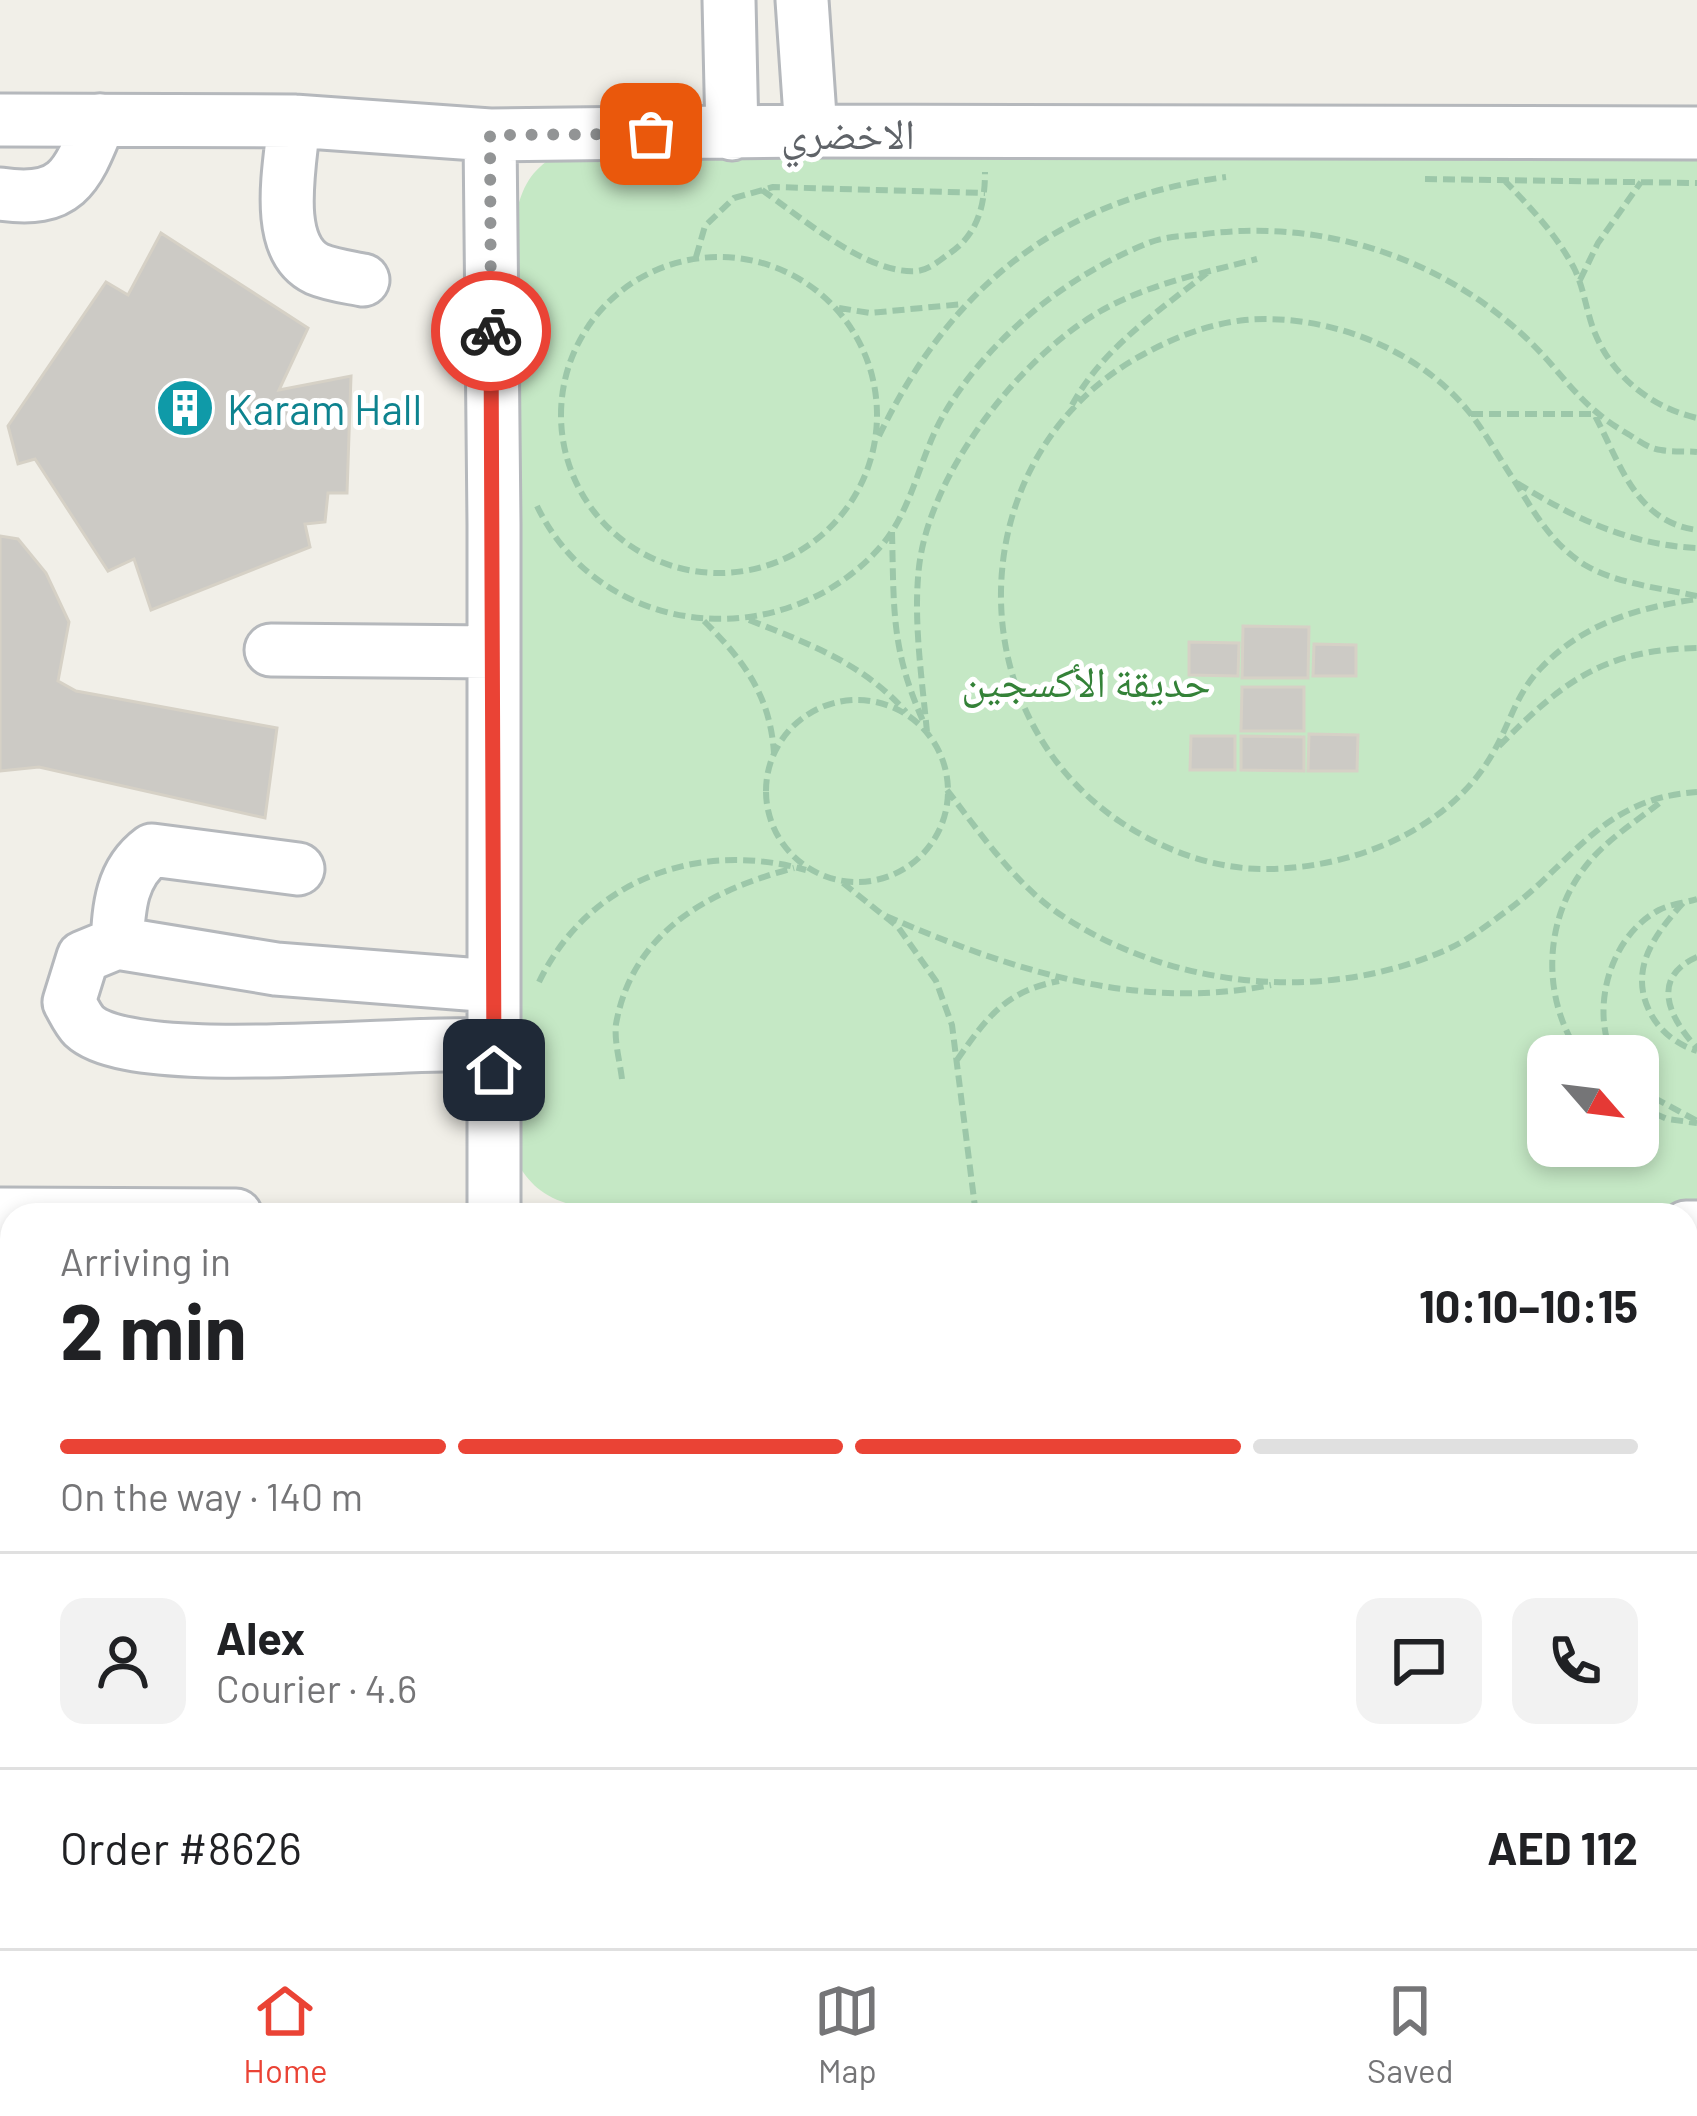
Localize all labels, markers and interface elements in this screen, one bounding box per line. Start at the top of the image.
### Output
pin [600,83,702,185]
icon: bag [618,101,684,167]
street label: الاخضري [781,107,915,168]
courier [431,271,551,391]
icon: bike [458,298,524,364]
building icon: Karam Hall [154,377,216,439]
place label: Karam Hall [227,383,422,433]
park label: حديقة الأكسجين [961,655,1211,708]
pin [443,1019,545,1121]
north arrow [1527,1035,1659,1167]
map controls [1527,1035,1659,1167]
icon: home [461,1037,527,1103]
text: Arriving in [60,1237,231,1284]
text: 10:10–10:15 [1419,1278,1638,1332]
text: 2 min [60,1282,247,1376]
text: On the way · 140 m [60,1472,363,1519]
button: person [60,1598,186,1724]
button: chat [1356,1598,1482,1724]
button: phone [1512,1598,1638,1724]
text: Alex [216,1610,305,1664]
text: Courier · 4.6 [216,1664,417,1711]
text: Order #8626 [60,1820,302,1874]
text: AED 112 [1487,1820,1638,1874]
tab: Home [243,1978,328,2090]
tab: Map [814,1978,880,2090]
tab: Saved [1367,1978,1454,2090]

